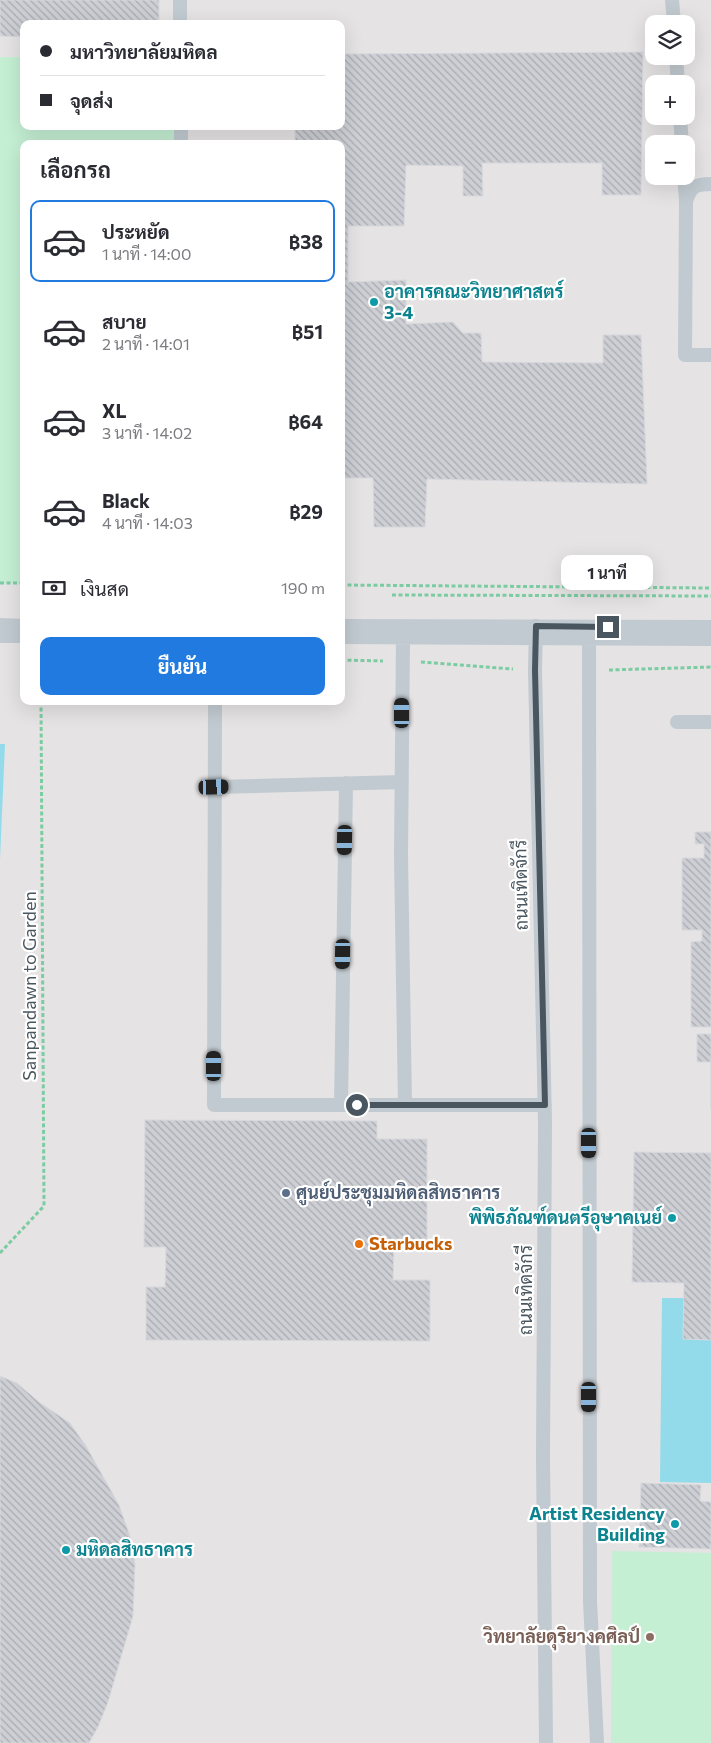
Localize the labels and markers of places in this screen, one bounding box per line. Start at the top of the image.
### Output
place label: อาคารคณะวิทยาศาสตร์ 3-4 [384,279,565,323]
marker: อาคารคณะวิทยาศาสตร์ 3-4 [368,296,380,308]
place label: ศูนย์ประชุมมหิดลสิทธาคาร [296,1180,500,1207]
marker: ศูนย์ประชุมมหิดลสิทธาคาร [280,1187,292,1199]
place label: พิพิธภัณฑ์ดนตรีอุษาคเนย์ [469,1205,663,1232]
marker: พิพิธภัณฑ์ดนตรีอุษาคเนย์ [666,1212,678,1224]
place label: Starbucks [369,1232,453,1254]
marker: Starbucks [353,1238,365,1250]
place label: Artist Residency Building [529,1502,665,1545]
marker: Artist Residency Building [669,1518,681,1530]
place label: มหิดลสิทธาคาร [76,1538,193,1560]
marker: มหิดลสิทธาคาร [60,1544,72,1556]
place label: วิทยาลัยดุริยางคศิลป์ [483,1625,640,1651]
marker: วิทยาลัยดุริยางคศิลป์ [644,1631,656,1643]

